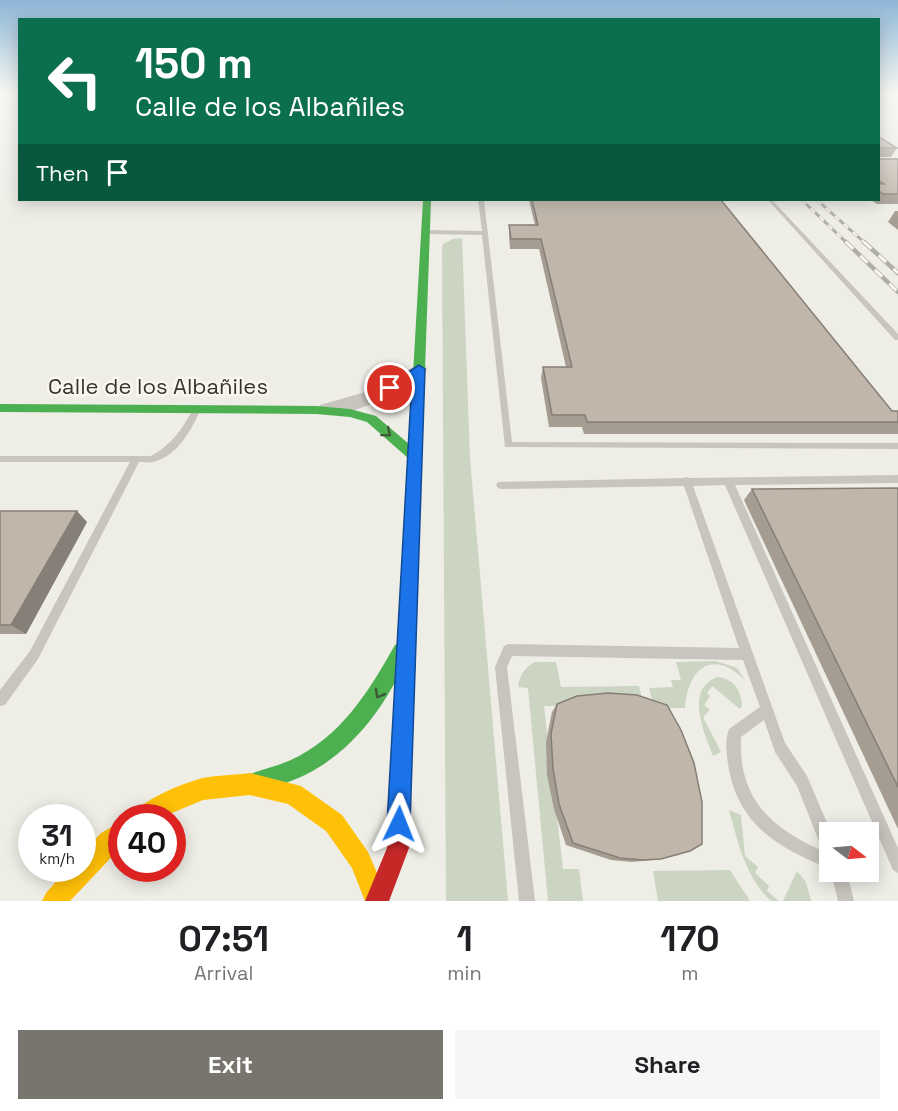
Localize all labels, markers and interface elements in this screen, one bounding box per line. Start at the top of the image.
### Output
text: 150 m [135,37,253,90]
icon: left [36,42,114,120]
text: Calle de los Albañiles [135,89,405,124]
icon: arrive [101,156,134,189]
text: Then [36,159,89,187]
pin [364,362,415,413]
icon: arrive [373,371,406,404]
street label: Calle de los Albañiles [48,372,268,400]
one-way arrow [380,426,391,437]
one-way arrow [375,687,386,698]
position arrow [367,792,431,856]
speed limit sign: 40 [108,804,186,882]
text: 31 [41,816,73,855]
north arrow [819,822,879,882]
map controls [819,822,879,882]
text: km/h [39,849,75,868]
text: 07:51 [178,916,269,962]
text: 1 [456,916,473,962]
text: 170 [660,916,720,962]
text: Arrival [194,960,253,986]
text: min [447,960,482,986]
text: m [681,960,698,986]
button: Exit [18,1030,443,1099]
button: Share [455,1030,880,1099]

